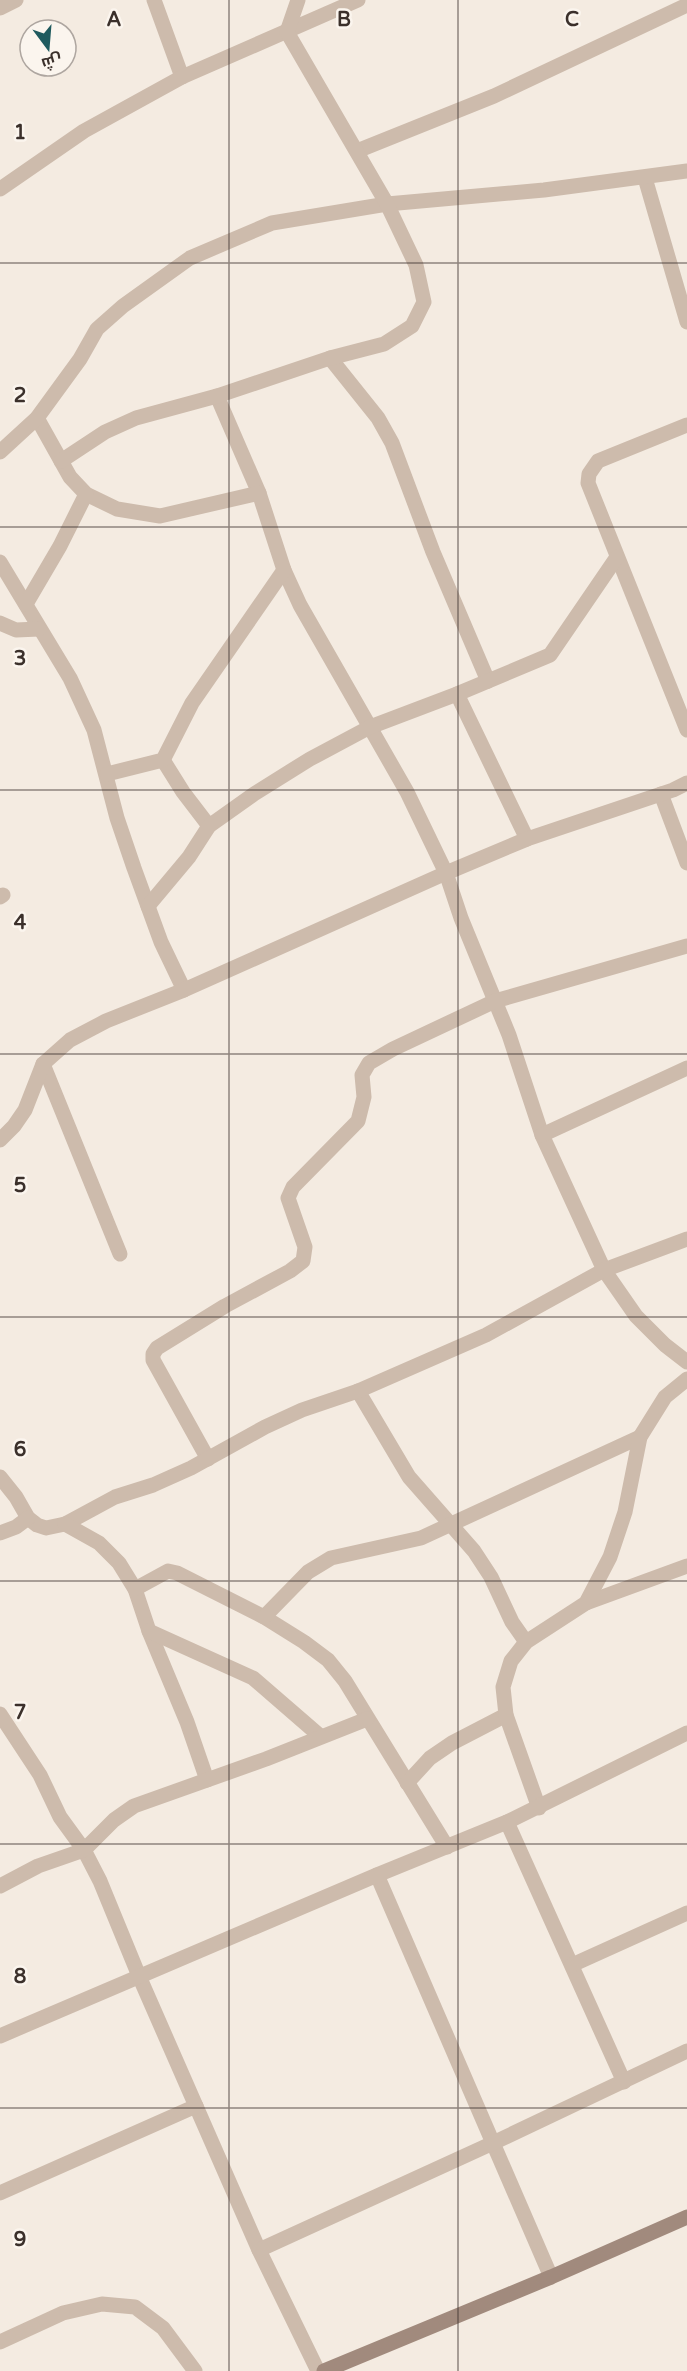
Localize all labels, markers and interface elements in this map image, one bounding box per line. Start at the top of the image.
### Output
text: A [107,8,122,32]
text: B [337,8,351,32]
text: C [565,8,579,32]
north arrow [18,18,78,78]
text: ش [39,49,64,74]
text: 1 [14,121,26,145]
text: 2 [14,384,26,408]
text: 3 [14,647,26,671]
text: 4 [14,911,27,935]
text: 5 [14,1174,26,1198]
text: 6 [14,1438,26,1462]
text: 7 [14,1701,26,1725]
text: 8 [14,1965,26,1989]
text: 9 [14,2228,26,2252]

